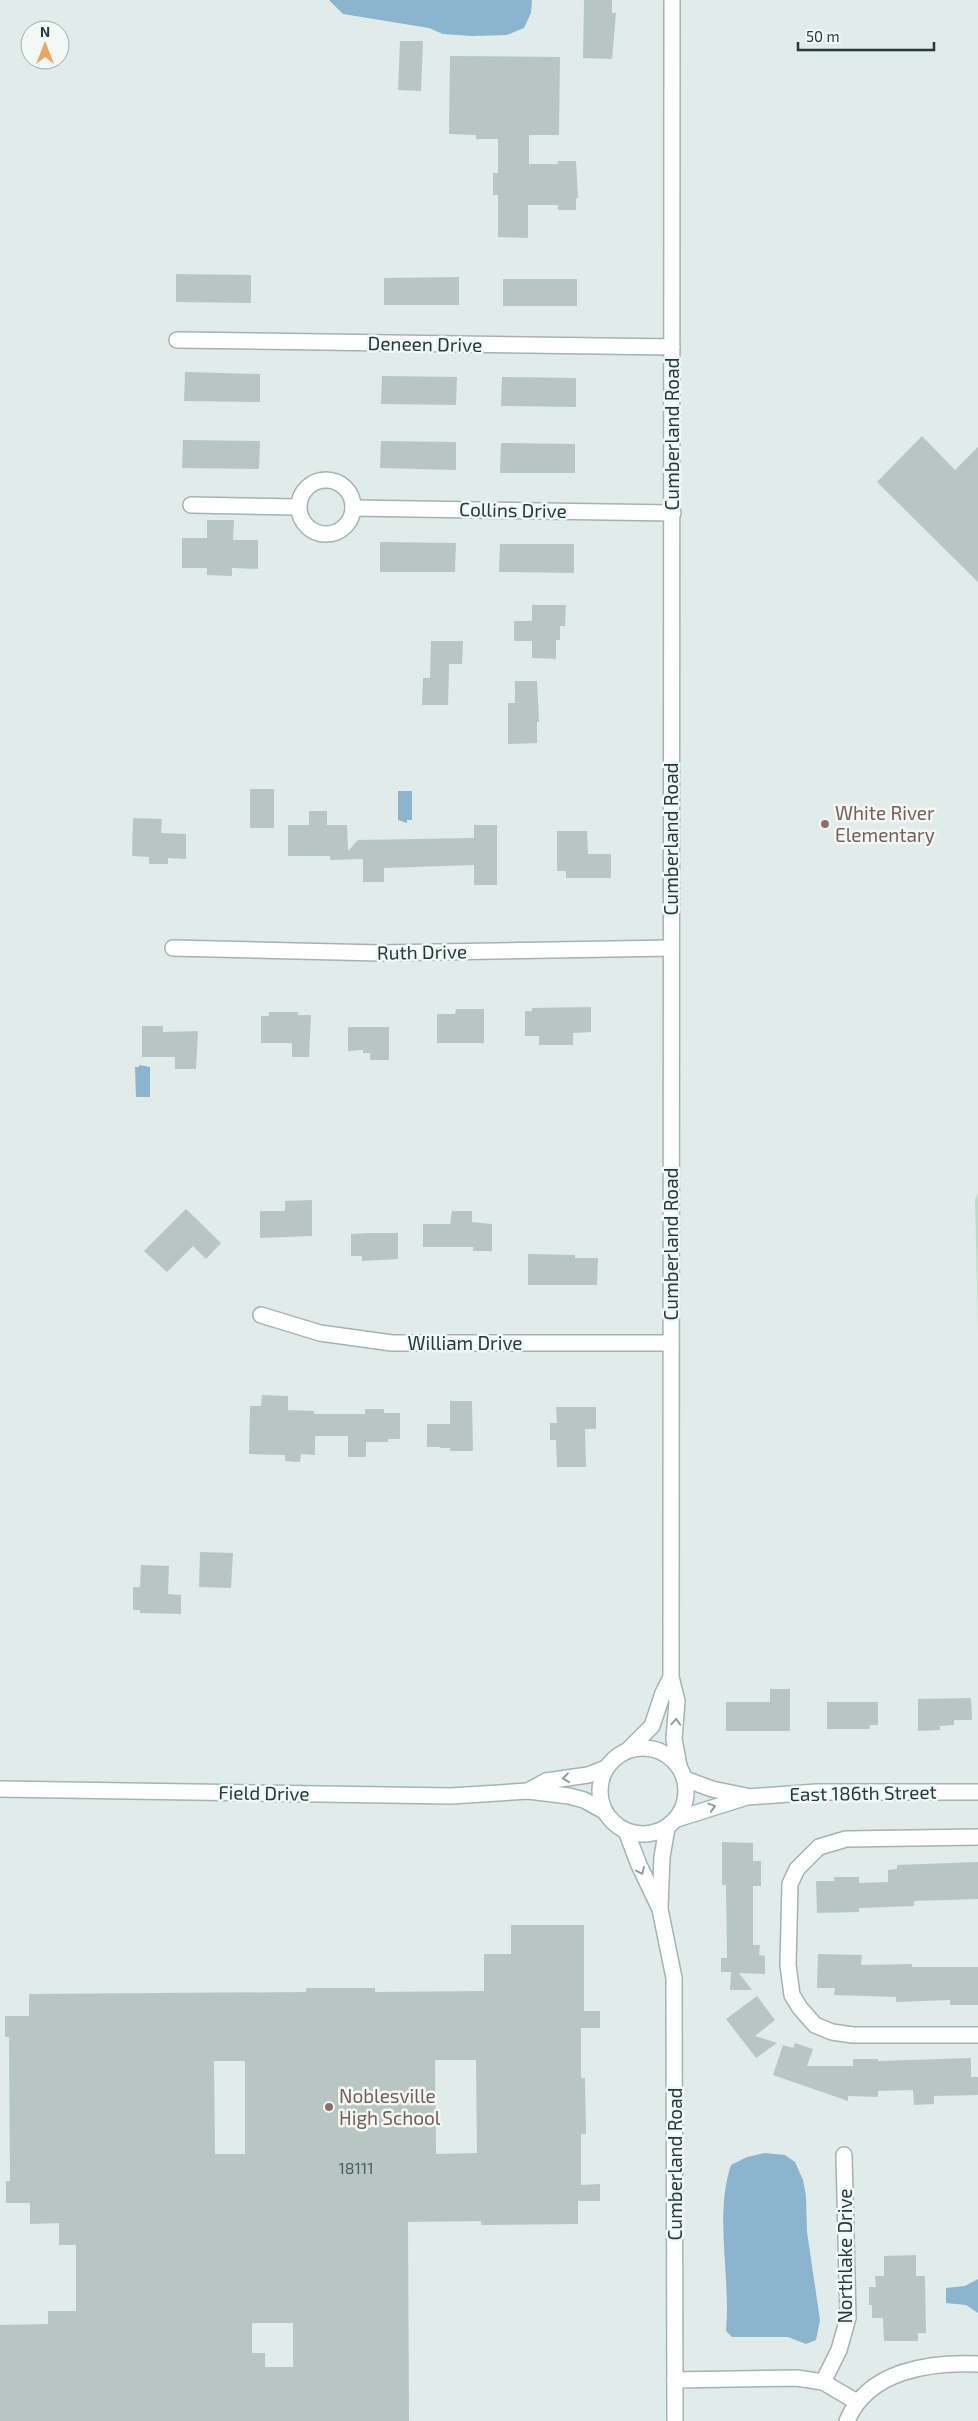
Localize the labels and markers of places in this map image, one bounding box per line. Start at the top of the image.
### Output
place label: White River Elementary [835,801,935,846]
marker: White River Elementary [819,818,831,830]
place label: Noblesville High School [339,2084,441,2129]
marker: Noblesville High School [323,2101,335,2113]

